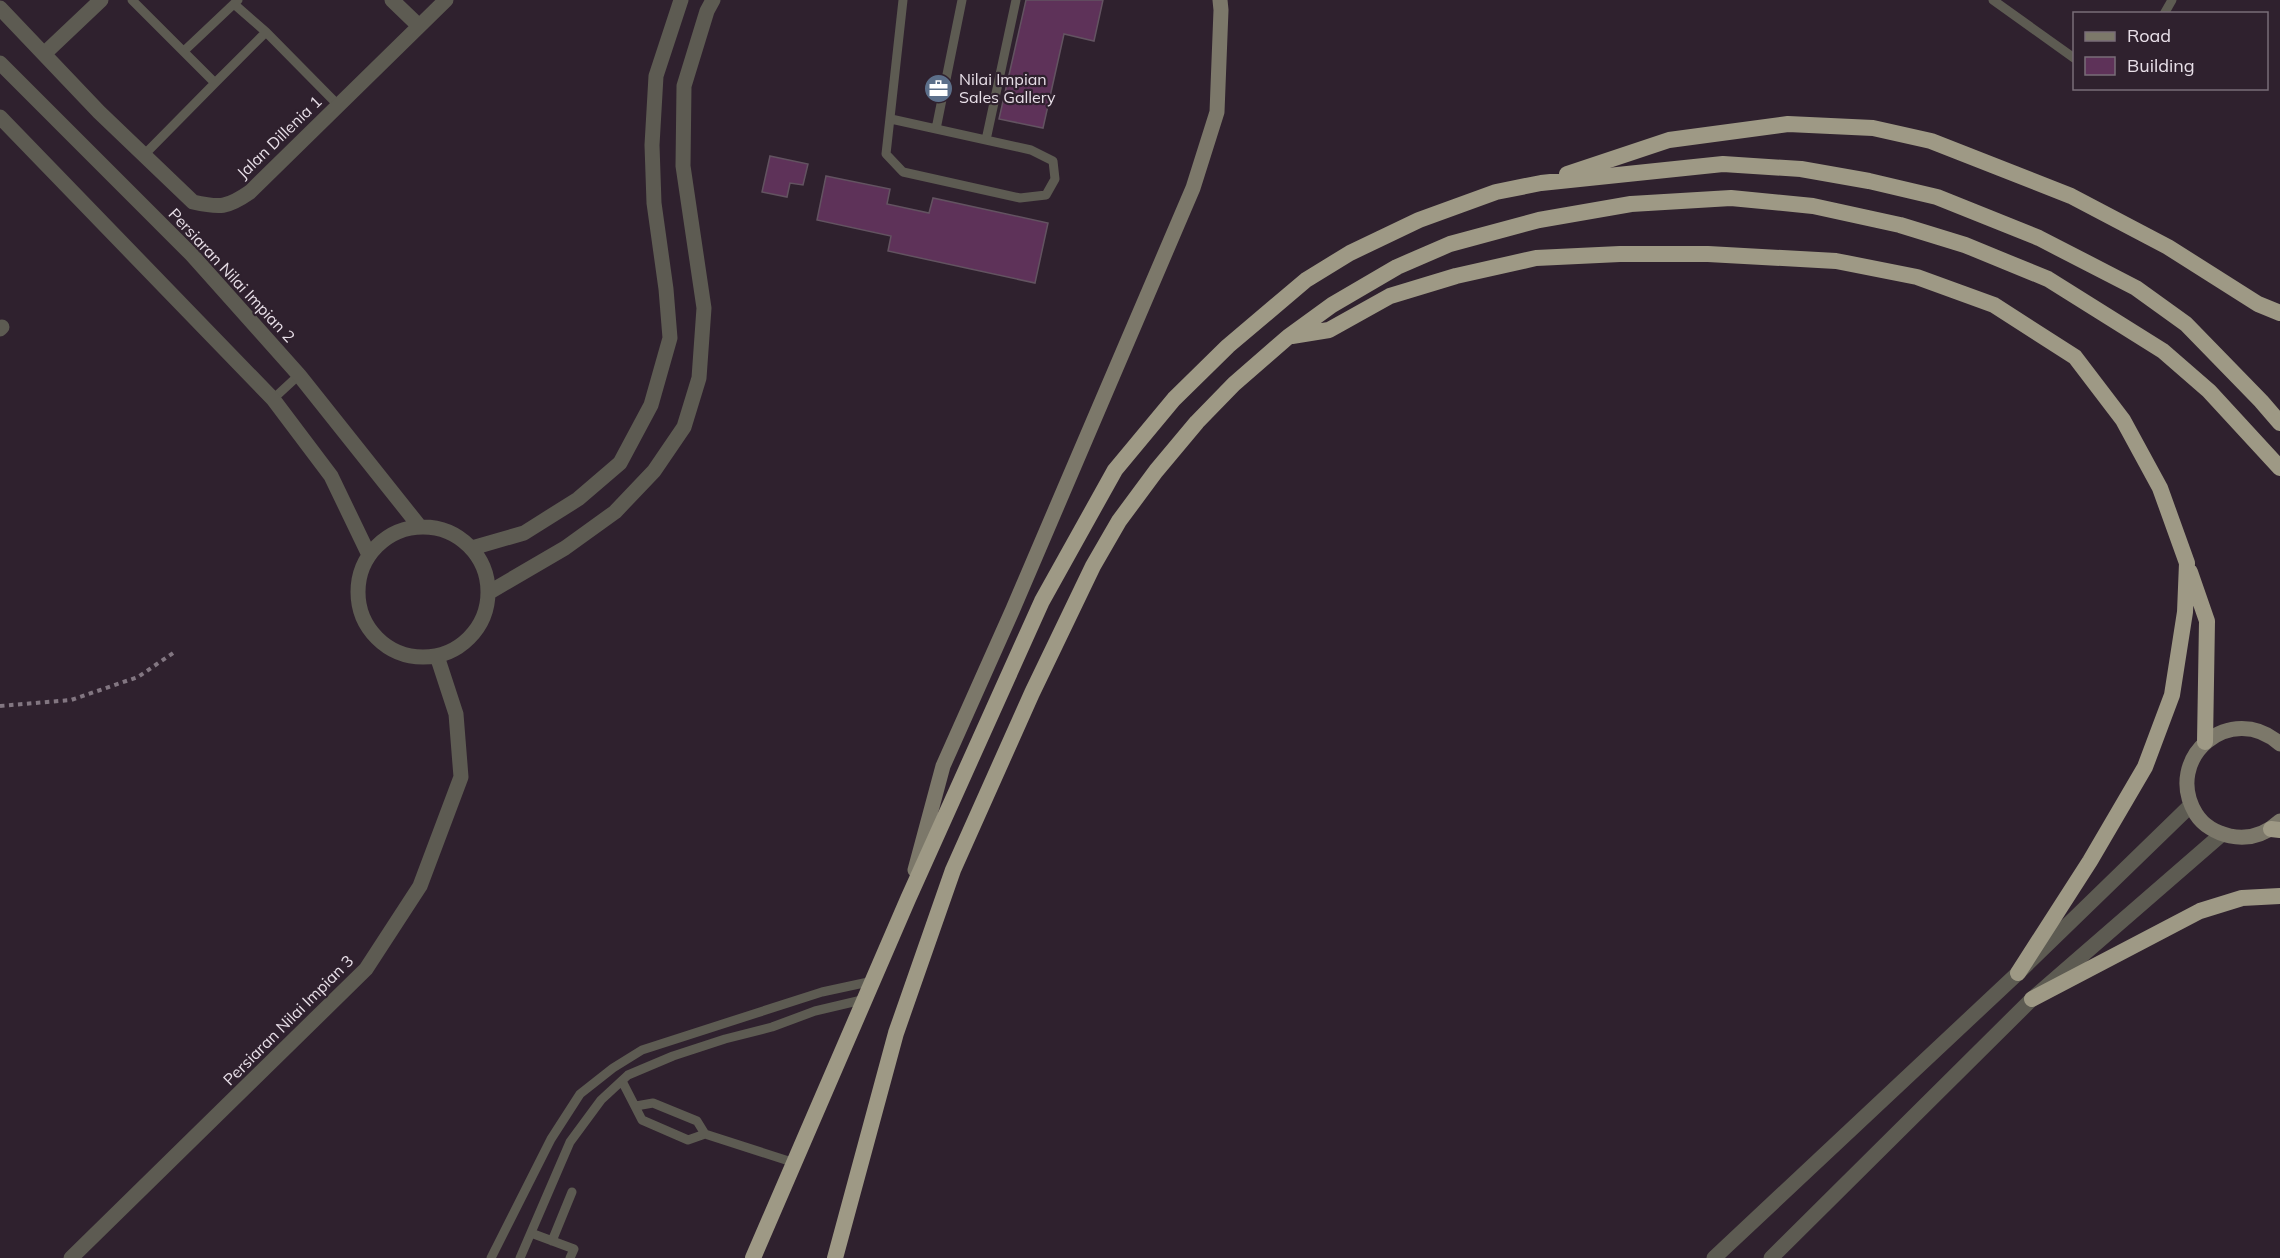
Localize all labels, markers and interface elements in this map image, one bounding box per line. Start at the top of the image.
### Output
legend [2073,12,2268,90]
text: Road [2127,24,2171,47]
text: Building [2127,54,2195,77]
place label: Nilai Impian Sales Gallery [959,69,1056,107]
office icon: Nilai Impian Sales Gallery [922,72,954,104]
street label: Jalan Dillenia 1 [232,91,326,183]
street label: Persiaran Nilai Impian 2 [165,204,299,346]
street label: Persiaran Nilai Impian 3 [219,951,357,1089]

